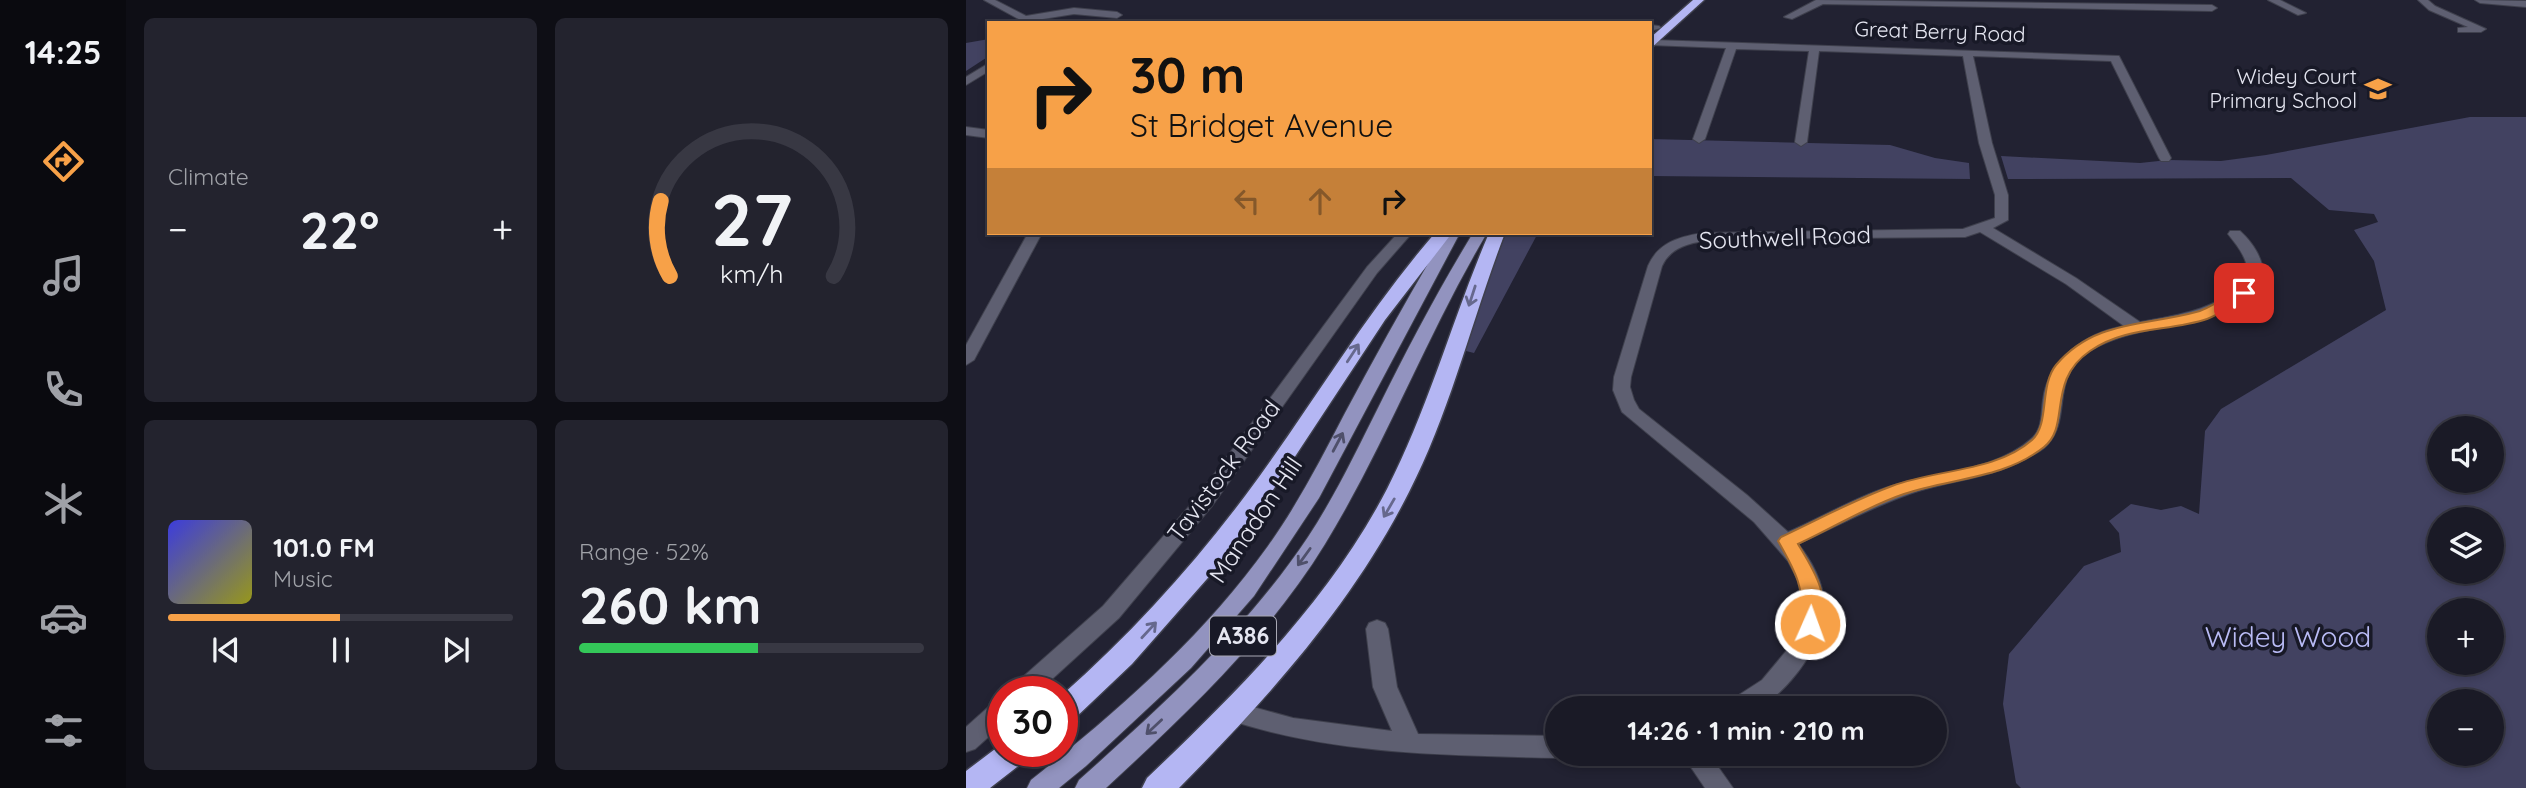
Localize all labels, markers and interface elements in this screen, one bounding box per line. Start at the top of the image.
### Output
street label: Great Berry Road [1854,15,2026,47]
text: 14:25 [25,32,101,72]
text: 30 m [1130,44,1245,105]
icon: right [1015,49,1106,140]
place label: Widey Court Primary School [2209,63,2357,113]
school or university icon: Widey Court Primary School [2363,74,2393,104]
text: St Bridget Avenue [1130,105,1393,145]
icon: directions [39,137,88,186]
text: Climate [168,162,249,191]
text: 27 [711,173,792,264]
icon: left [1228,182,1266,220]
icon: ahead [1301,182,1339,220]
icon: right [1374,182,1412,220]
text: 22° [300,197,379,262]
text: − [168,205,188,253]
text: + [492,205,513,253]
street label: Southwell Road [1698,219,1872,255]
icon: music [39,251,88,300]
text: km/h [720,258,783,289]
pin [2214,263,2274,323]
icon: arrive [2225,274,2263,312]
one-way arrow [1465,285,1477,307]
one-way arrow [1346,343,1360,363]
icon: phone [39,365,88,414]
street label: Tavistock Road [1160,394,1286,547]
map controls [2427,416,2504,766]
button: sound [2427,416,2504,493]
one-way arrow [1332,433,1346,453]
street label: Manadon Hill [1202,451,1308,588]
icon: climate [39,479,88,528]
one-way arrow [1382,497,1396,517]
button: layers [2427,507,2504,584]
text: 101.0 FM [273,531,375,564]
text: Range · 52% [579,537,709,566]
one-way arrow [1297,547,1311,566]
text: Music [273,564,333,593]
text: 260 km [579,572,761,637]
position arrow [1773,587,1847,661]
icon: car [39,593,88,642]
button: + [2427,598,2504,675]
road number: A386 [1210,616,1276,656]
park label: Widey Wood [2205,619,2371,654]
one-way arrow [1141,621,1157,639]
icon: previous [207,631,245,669]
icon: pause [322,631,360,669]
icon: next [437,631,475,669]
speed limit sign: 30 [987,676,1078,767]
button: − [2427,689,2504,766]
icon: filters [39,706,88,755]
text: 14:26 · 1 min · 210 m [1627,714,1865,747]
one-way arrow [1146,719,1163,736]

